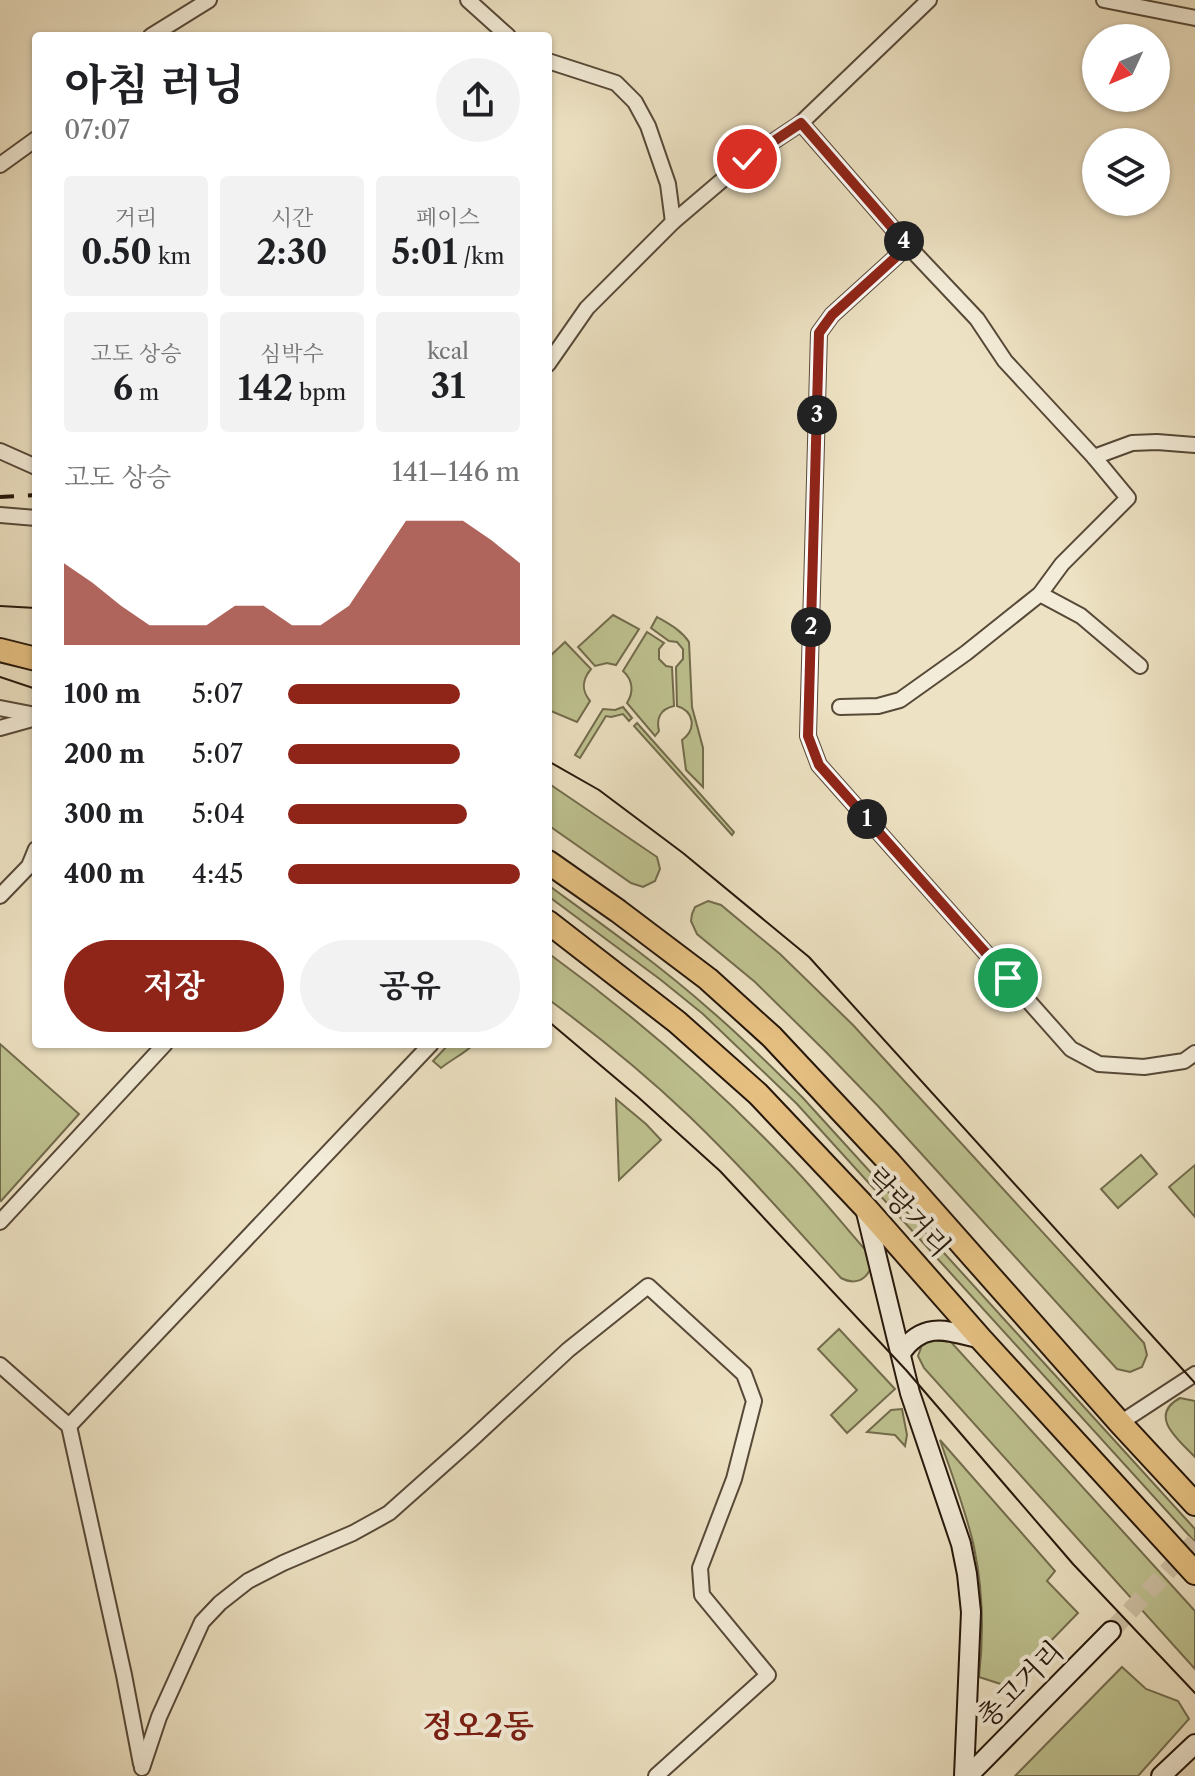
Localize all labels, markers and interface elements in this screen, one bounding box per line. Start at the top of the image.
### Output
north arrow [1082,24,1170,112]
map controls [1082,24,1170,216]
text: 아침 러닝 [64,57,245,111]
button: share [436,58,520,142]
text: 07:07 [64,114,130,146]
pin [713,125,781,193]
button: layers [1082,128,1170,216]
icon: check [725,137,769,181]
text: 거리 [115,204,157,231]
text: 시간 [271,204,313,231]
text: 페이스 [416,204,480,231]
pin: 4 [884,221,924,261]
text: 4 [897,227,911,254]
text: 0.50 [81,231,152,273]
text: 2:30 [256,231,328,273]
text: 5:01 [392,231,457,273]
text: km [152,243,191,270]
text: /km [457,243,504,270]
text: kcal [427,338,469,365]
text: 고도 상승 [91,340,181,367]
text: 심박수 [260,340,324,367]
text: 31 [431,365,465,407]
text: 6 [113,367,133,409]
text: 142 [238,367,293,409]
text: m [133,379,159,406]
text: bpm [293,379,346,406]
pin: 3 [797,395,837,435]
text: 3 [811,401,823,428]
text: 141–146 m [392,456,520,488]
text: 고도 상승 [64,461,171,493]
pin: 2 [791,607,831,647]
text: 2 [805,613,818,640]
text: 100 m [64,678,141,710]
text: 5:07 [192,678,243,710]
text: 200 m [64,738,145,770]
text: 5:07 [192,738,243,770]
text: 300 m [64,798,144,830]
text: 5:04 [192,798,245,830]
pin: 1 [847,799,887,839]
text: 1 [862,805,872,832]
text: 400 m [64,858,145,890]
text: 4:45 [192,858,243,890]
button: 저장 [64,940,284,1032]
button: 공유 [300,940,520,1032]
pin [974,944,1042,1012]
icon: arrive [986,956,1030,1000]
street label: 락랑거리 [860,1160,958,1264]
street label: 총고거리 [970,1634,1070,1734]
district label: 정오2동 [422,1706,534,1745]

